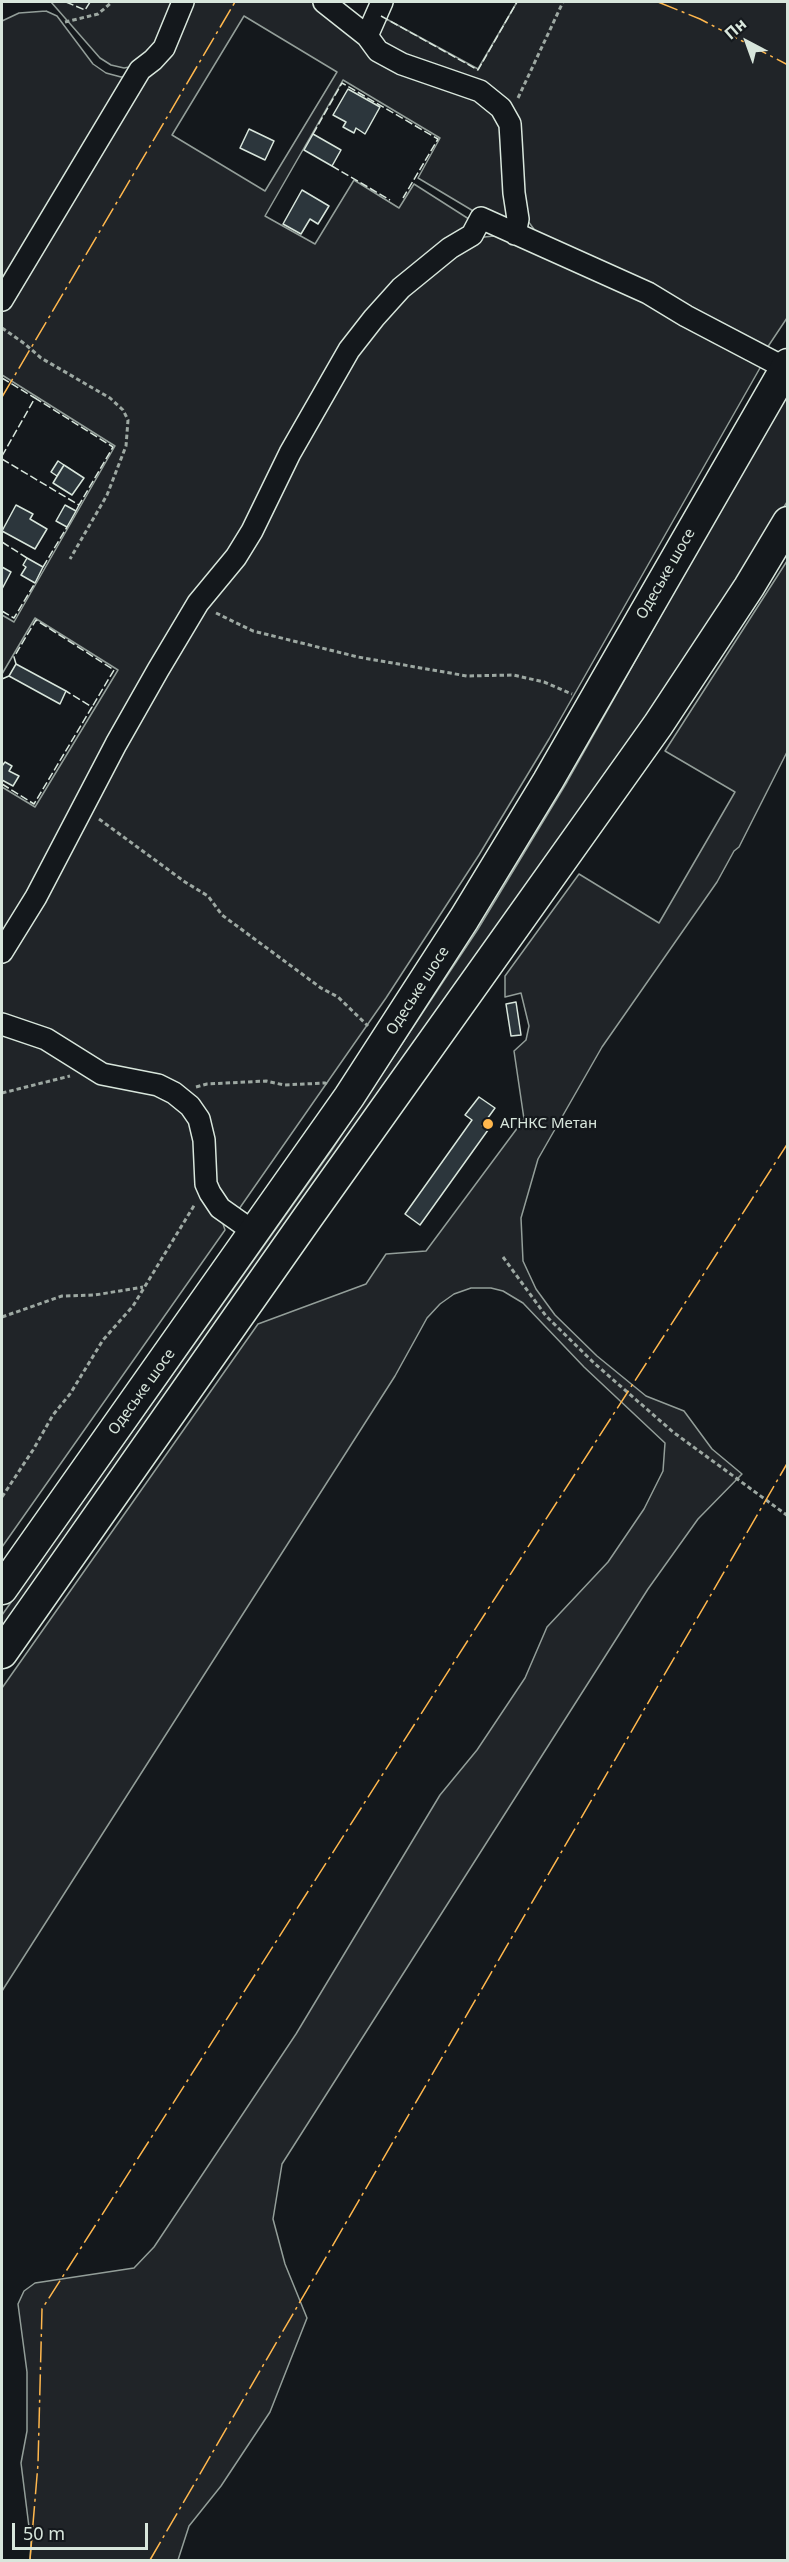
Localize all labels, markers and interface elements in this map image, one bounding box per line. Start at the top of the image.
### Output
north arrow [717,12,777,72]
text: Пн [719,13,751,44]
street label: Одеське шосе [633,525,699,623]
street label: Одеське шосе [383,943,453,1039]
place label: АГНКС Метан [500,1115,597,1133]
marker: АГНКС Метан [481,1117,495,1131]
street label: Одеське шосе [105,1346,179,1438]
scale bar [15,2511,152,2549]
text: 50 m [23,2521,65,2545]

